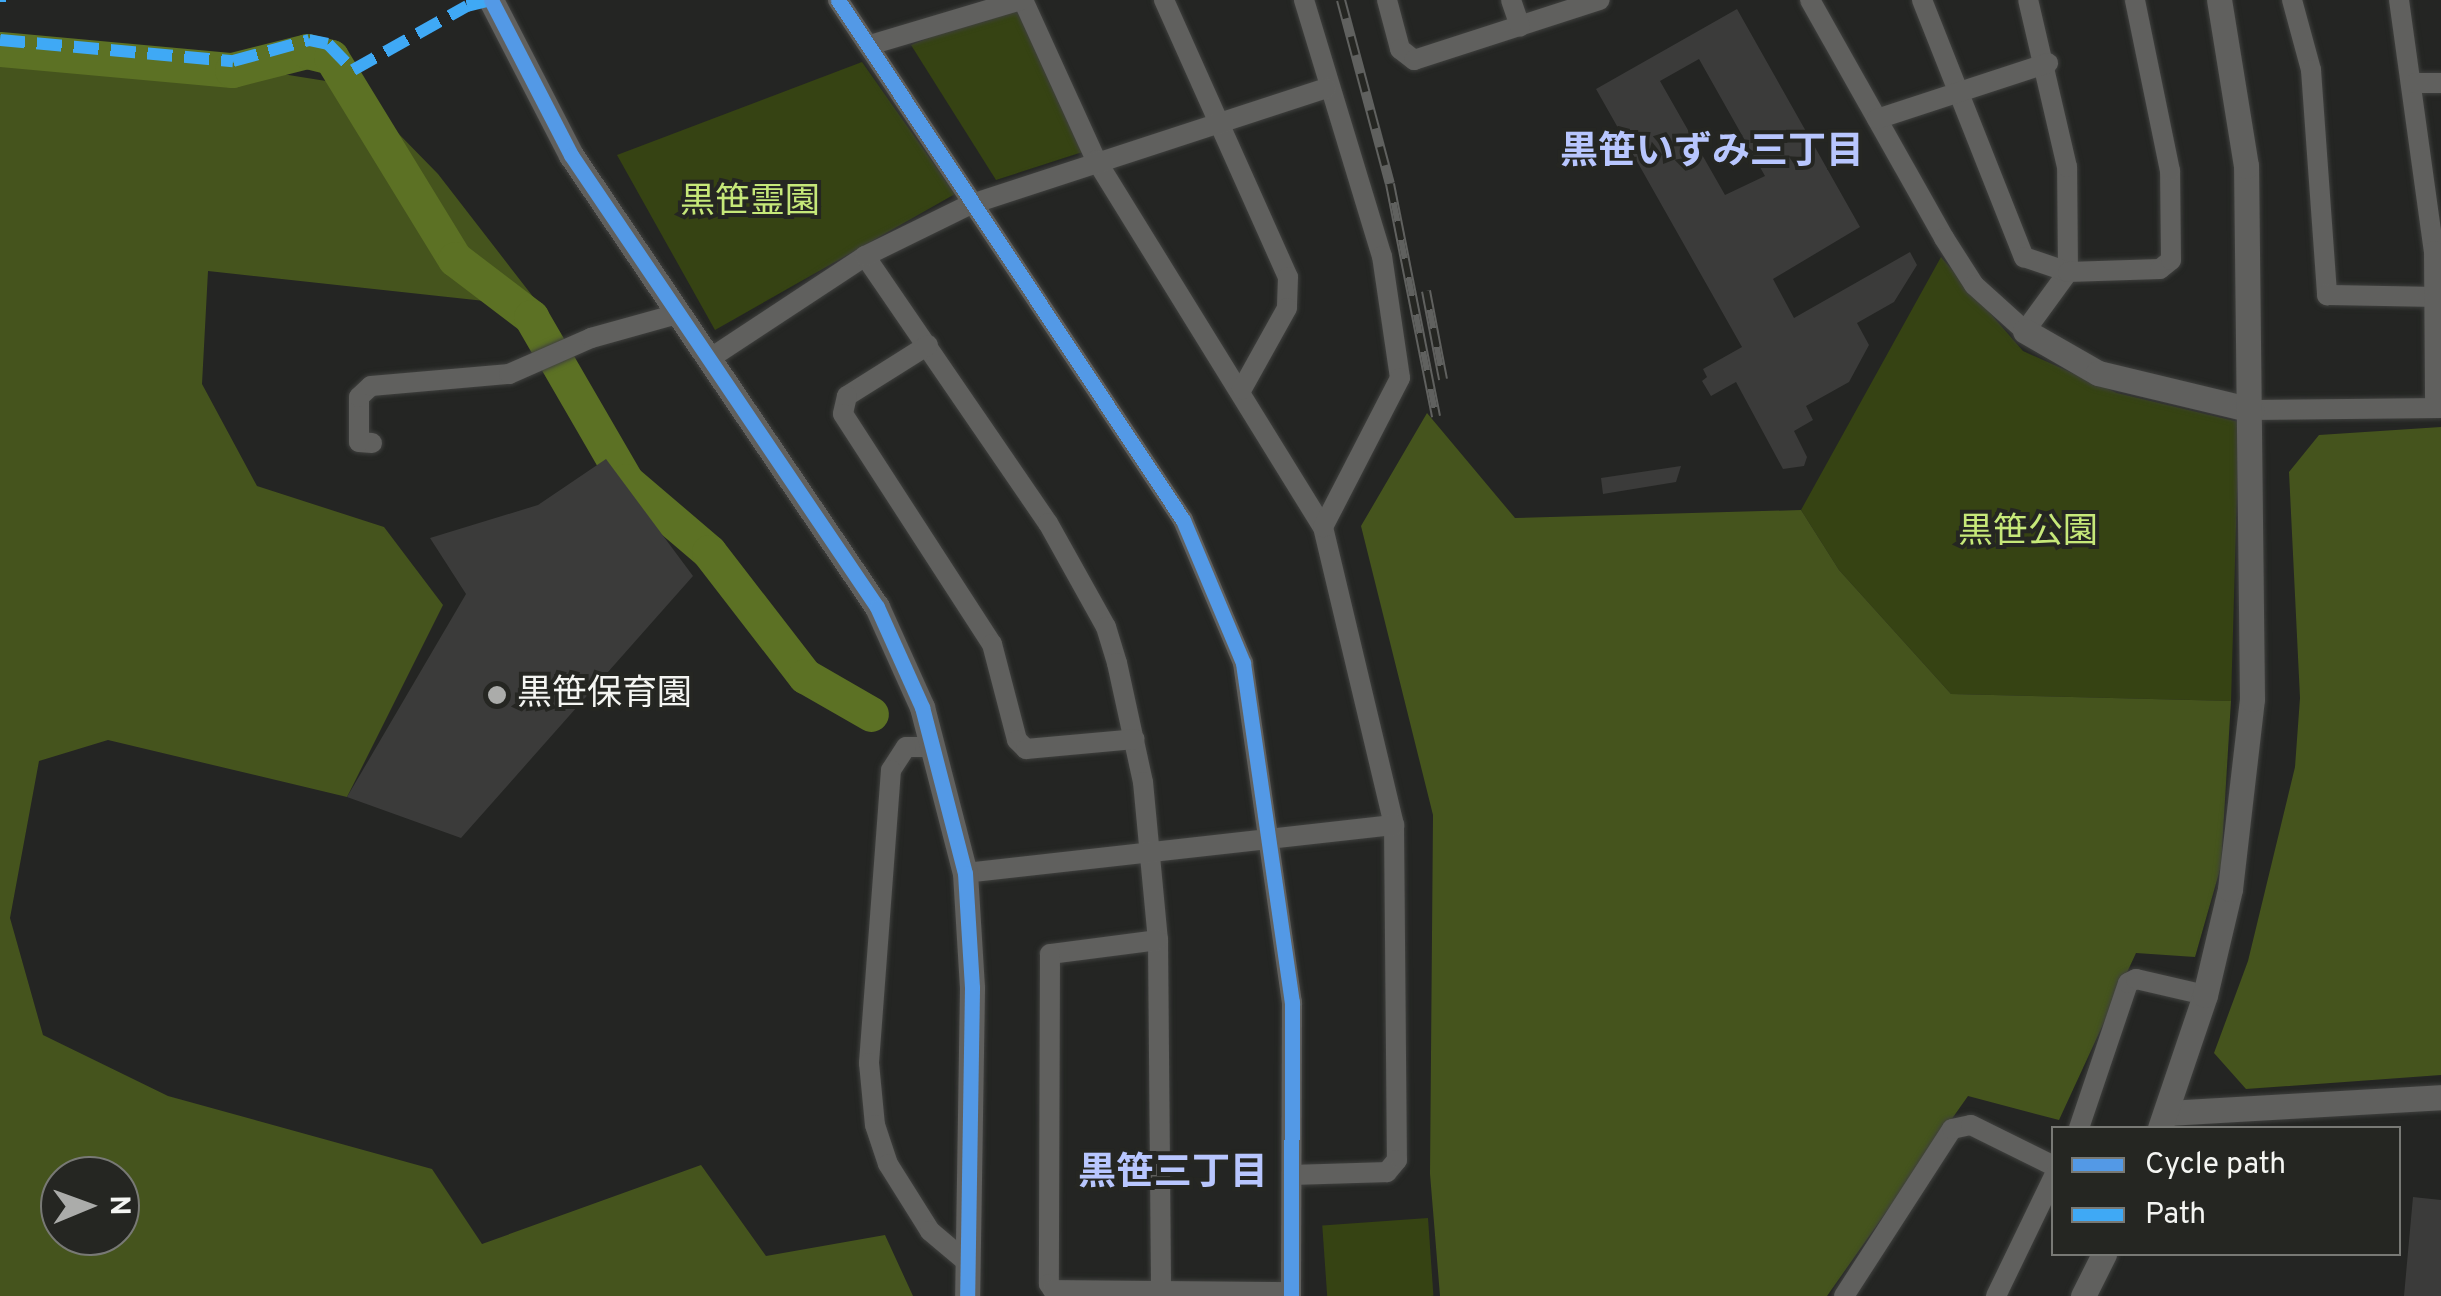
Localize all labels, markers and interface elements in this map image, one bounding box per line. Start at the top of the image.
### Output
district label: 黒笹いずみ三丁目 [1560,131,1864,177]
park label: 黒笹霊園 [680,182,820,224]
park label: 黒笹公園 [1958,512,2098,554]
place label: 黒笹保育園 [517,674,692,716]
marker: 黒笹保育園 [486,684,508,706]
legend [2051,1126,2401,1256]
text: Cycle path [2145,1147,2286,1184]
district label: 黒笹三丁目 [1078,1152,1268,1198]
north arrow [40,1156,140,1256]
text: N [100,1195,136,1216]
text: Path [2145,1197,2206,1234]

